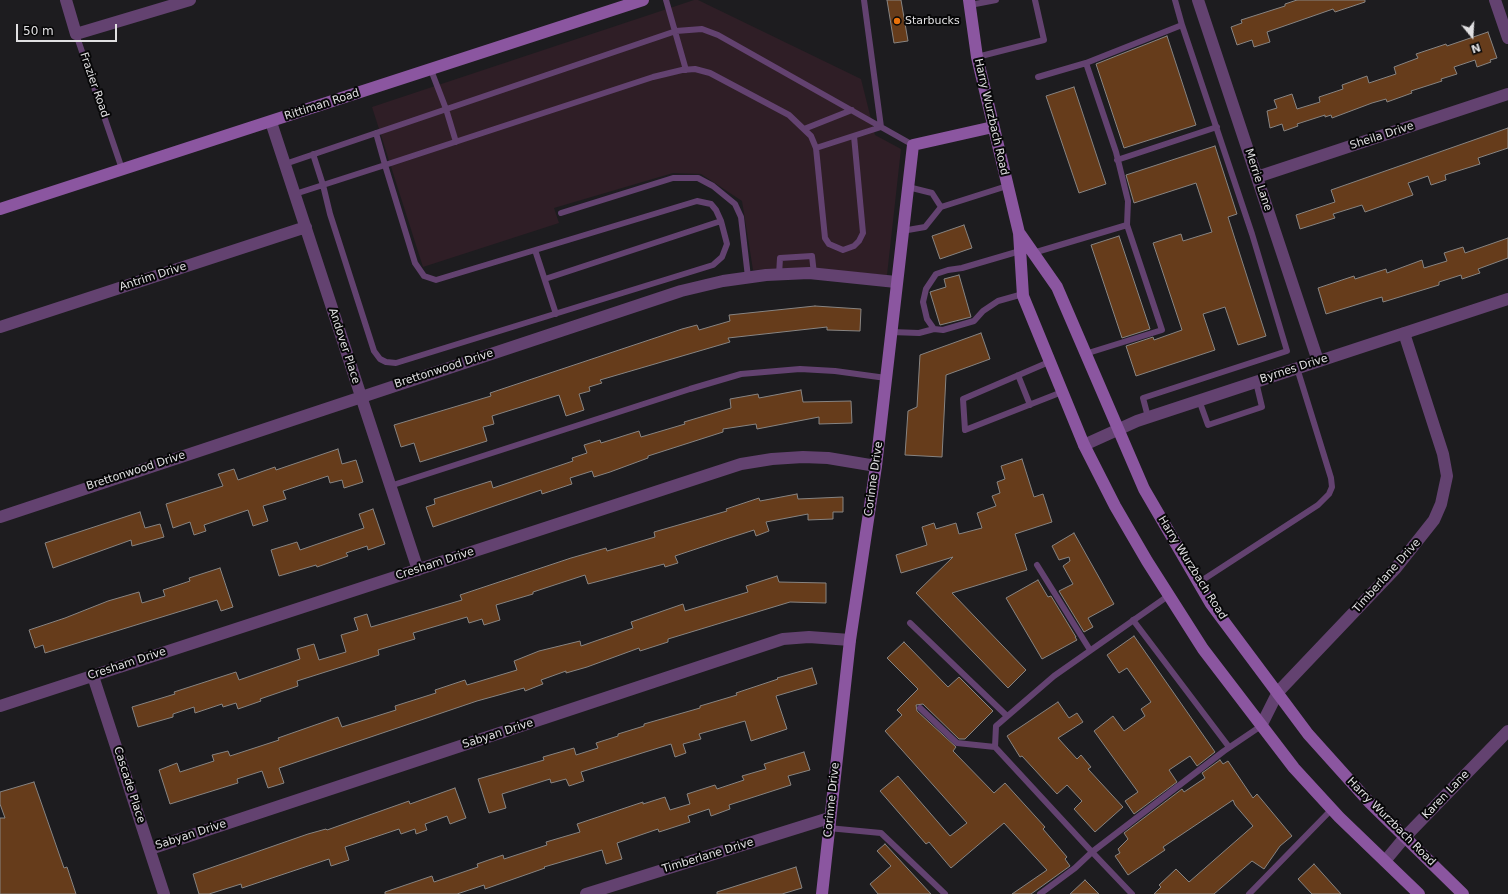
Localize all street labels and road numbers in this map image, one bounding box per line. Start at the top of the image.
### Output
street label: Frazier Road [77,51,111,119]
street label: Harry Wurzbach Road [971,57,1011,177]
street label: Rittiman Road [283,87,361,123]
street label: Sheila Drive [1348,119,1416,153]
street label: Merrie Lane [1242,147,1274,213]
street label: Antrim Drive [118,260,188,294]
street label: Andover Place [326,307,362,385]
street label: Brettonwood Drive [393,347,495,391]
street label: Byrnes Drive [1258,352,1330,386]
street label: Corinne Drive [862,441,886,517]
street label: Brettonwood Drive [85,449,187,493]
street label: Harry Wurzbach Road [1155,514,1229,622]
street label: Timberlane Drive [1350,536,1424,616]
street label: Cresham Drive [394,545,476,583]
street label: Cresham Drive [86,645,168,683]
street label: Sabyan Drive [461,716,535,752]
street label: Cascade Place [110,745,148,825]
street label: Corinne Drive [821,762,843,838]
street label: Karen Lane [1420,768,1472,822]
street label: Harry Wurzbach Road [1344,775,1438,869]
street label: Sabyan Drive [154,817,228,853]
street label: Timberlane Drive [661,836,755,876]

